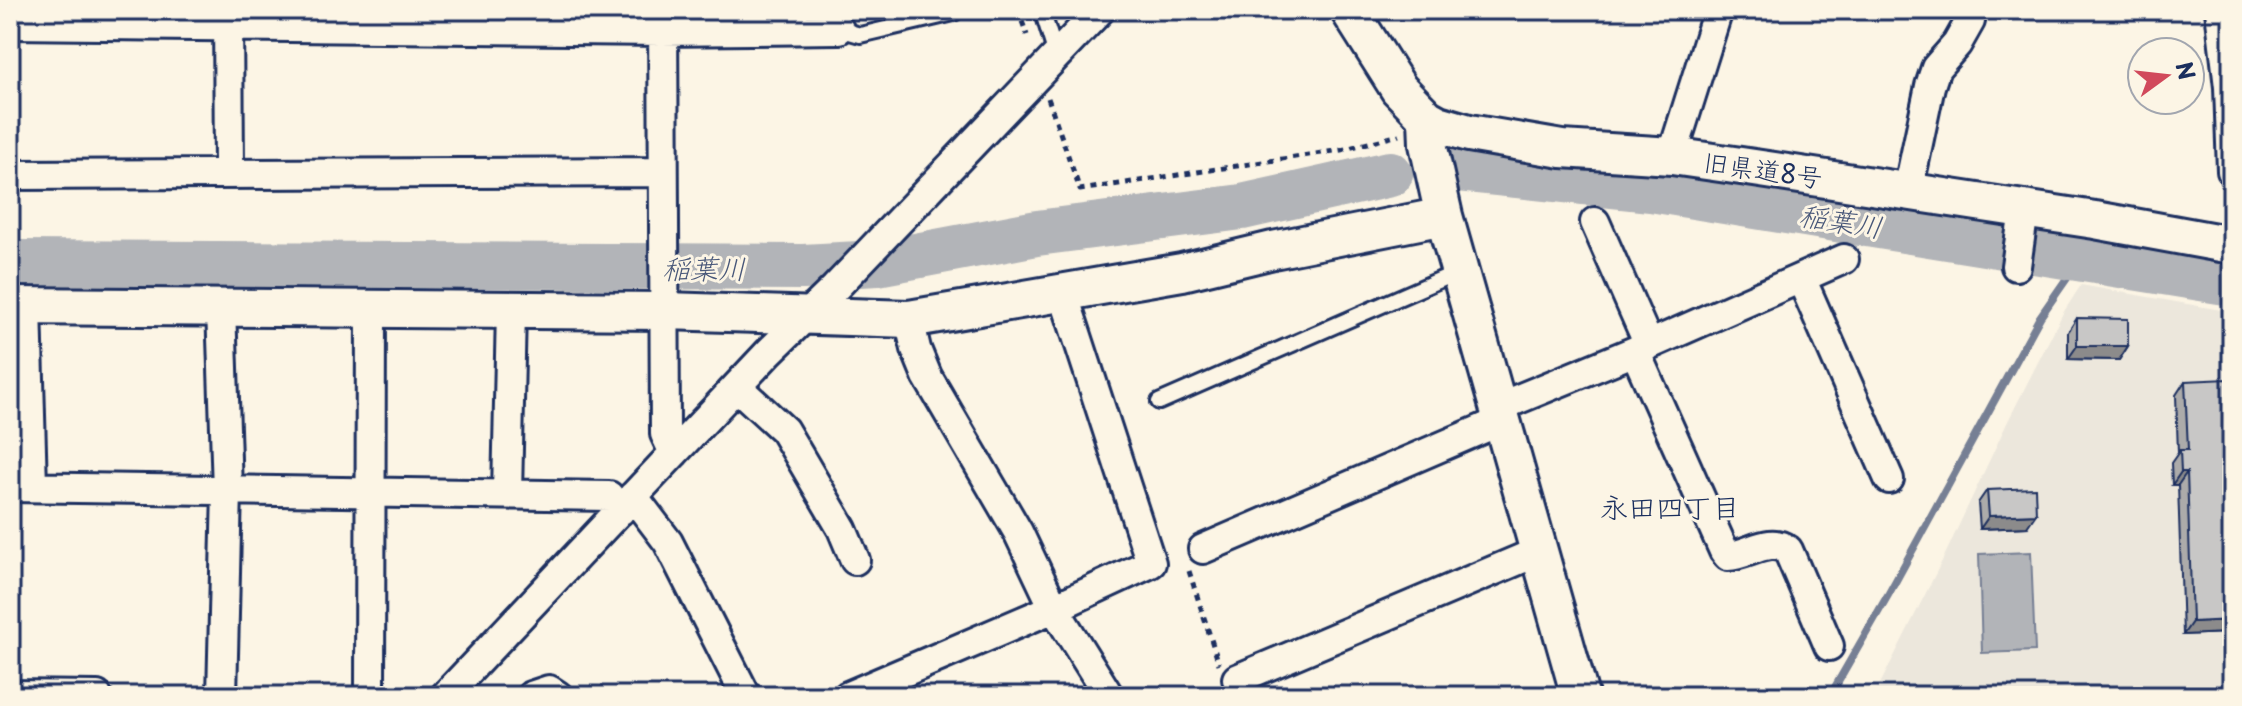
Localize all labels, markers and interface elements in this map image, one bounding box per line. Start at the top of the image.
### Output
north arrow [2126,36,2206,116]
text: N [2169,58,2205,83]
street label: 旧県道8号 [1701,141,1825,197]
water label: 稲葉川 [1796,192,1886,248]
water label: 稲葉川 [662,246,746,289]
district label: 永田四丁目 [1600,485,1740,528]

